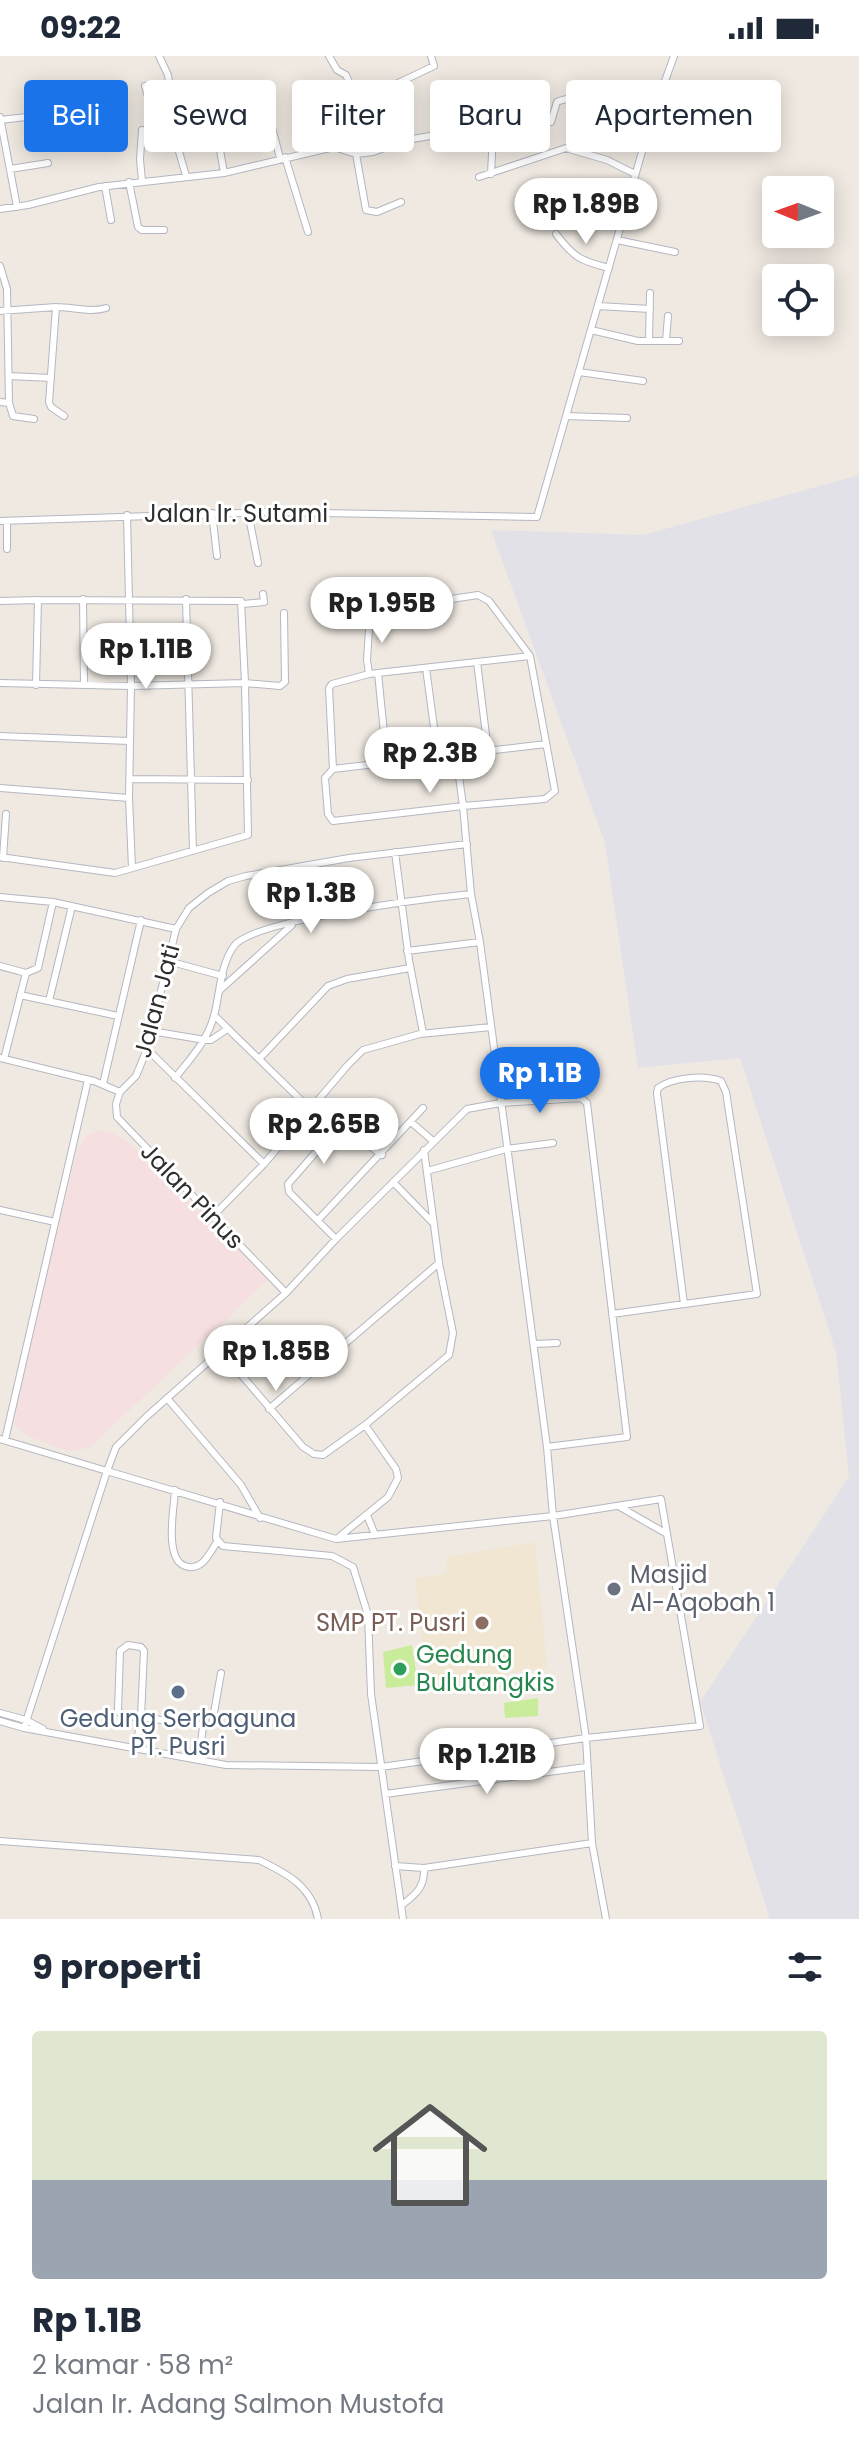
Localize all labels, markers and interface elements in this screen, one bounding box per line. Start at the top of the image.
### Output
text: 09:22 [40,6,121,49]
chip: Beli [24,80,128,152]
chip: Sewa [144,80,276,152]
chip: Filter [292,80,414,152]
chip: Baru [430,80,550,152]
chip: Apartemen [566,80,781,152]
north arrow [762,176,834,248]
map controls [762,176,834,336]
pin: Rp 1.89B [503,178,669,246]
text: Rp 1.89B [532,186,640,222]
button: locate [762,264,834,336]
street label: Jalan Ir. Sutami [144,497,328,530]
pin: Rp 1.95B [299,577,465,645]
text: Rp 1.95B [328,585,436,621]
pin: Rp 1.11B [63,623,229,691]
text: Rp 1.11B [99,631,193,667]
pin: Rp 2.3B [356,727,504,795]
text: Rp 2.3B [382,735,478,771]
pin: Rp 1.3B [237,867,385,935]
text: Rp 1.3B [266,875,356,911]
street label: Jalan Jati [126,940,188,1061]
pin: Rp 1.1B [466,1047,614,1115]
text: Rp 1.1B [498,1055,582,1091]
pin: Rp 2.65B [241,1098,407,1166]
text: Rp 2.65B [268,1106,380,1142]
street label: Jalan Pinus [133,1135,251,1256]
pin: Rp 1.85B [193,1325,359,1393]
text: Rp 1.85B [222,1333,330,1369]
place label: Masjid Al-Aqobah 1 [630,1558,775,1619]
marker: Masjid Al-Aqobah 1 [605,1580,623,1598]
place label: SMP PT. Pusri [316,1606,466,1639]
marker: SMP PT. Pusri [473,1614,491,1632]
place label: Gedung Bulutangkis [416,1638,555,1699]
marker: Gedung Bulutangkis [391,1660,409,1678]
marker: Gedung Serbaguna PT. Pusri [169,1683,187,1701]
place label: Gedung Serbaguna PT. Pusri [60,1702,296,1763]
pin: Rp 1.21B [404,1728,570,1796]
text: Rp 1.21B [438,1736,536,1772]
text: 9 properti [32,1943,202,1991]
icon: filters [783,1945,827,1989]
icon: home [358,2083,502,2227]
text: Rp 1.1B [32,2296,142,2344]
text: 2 kamar · 58 m² [32,2347,233,2383]
text: Jalan Ir. Adang Salmon Mustofa [32,2386,444,2422]

